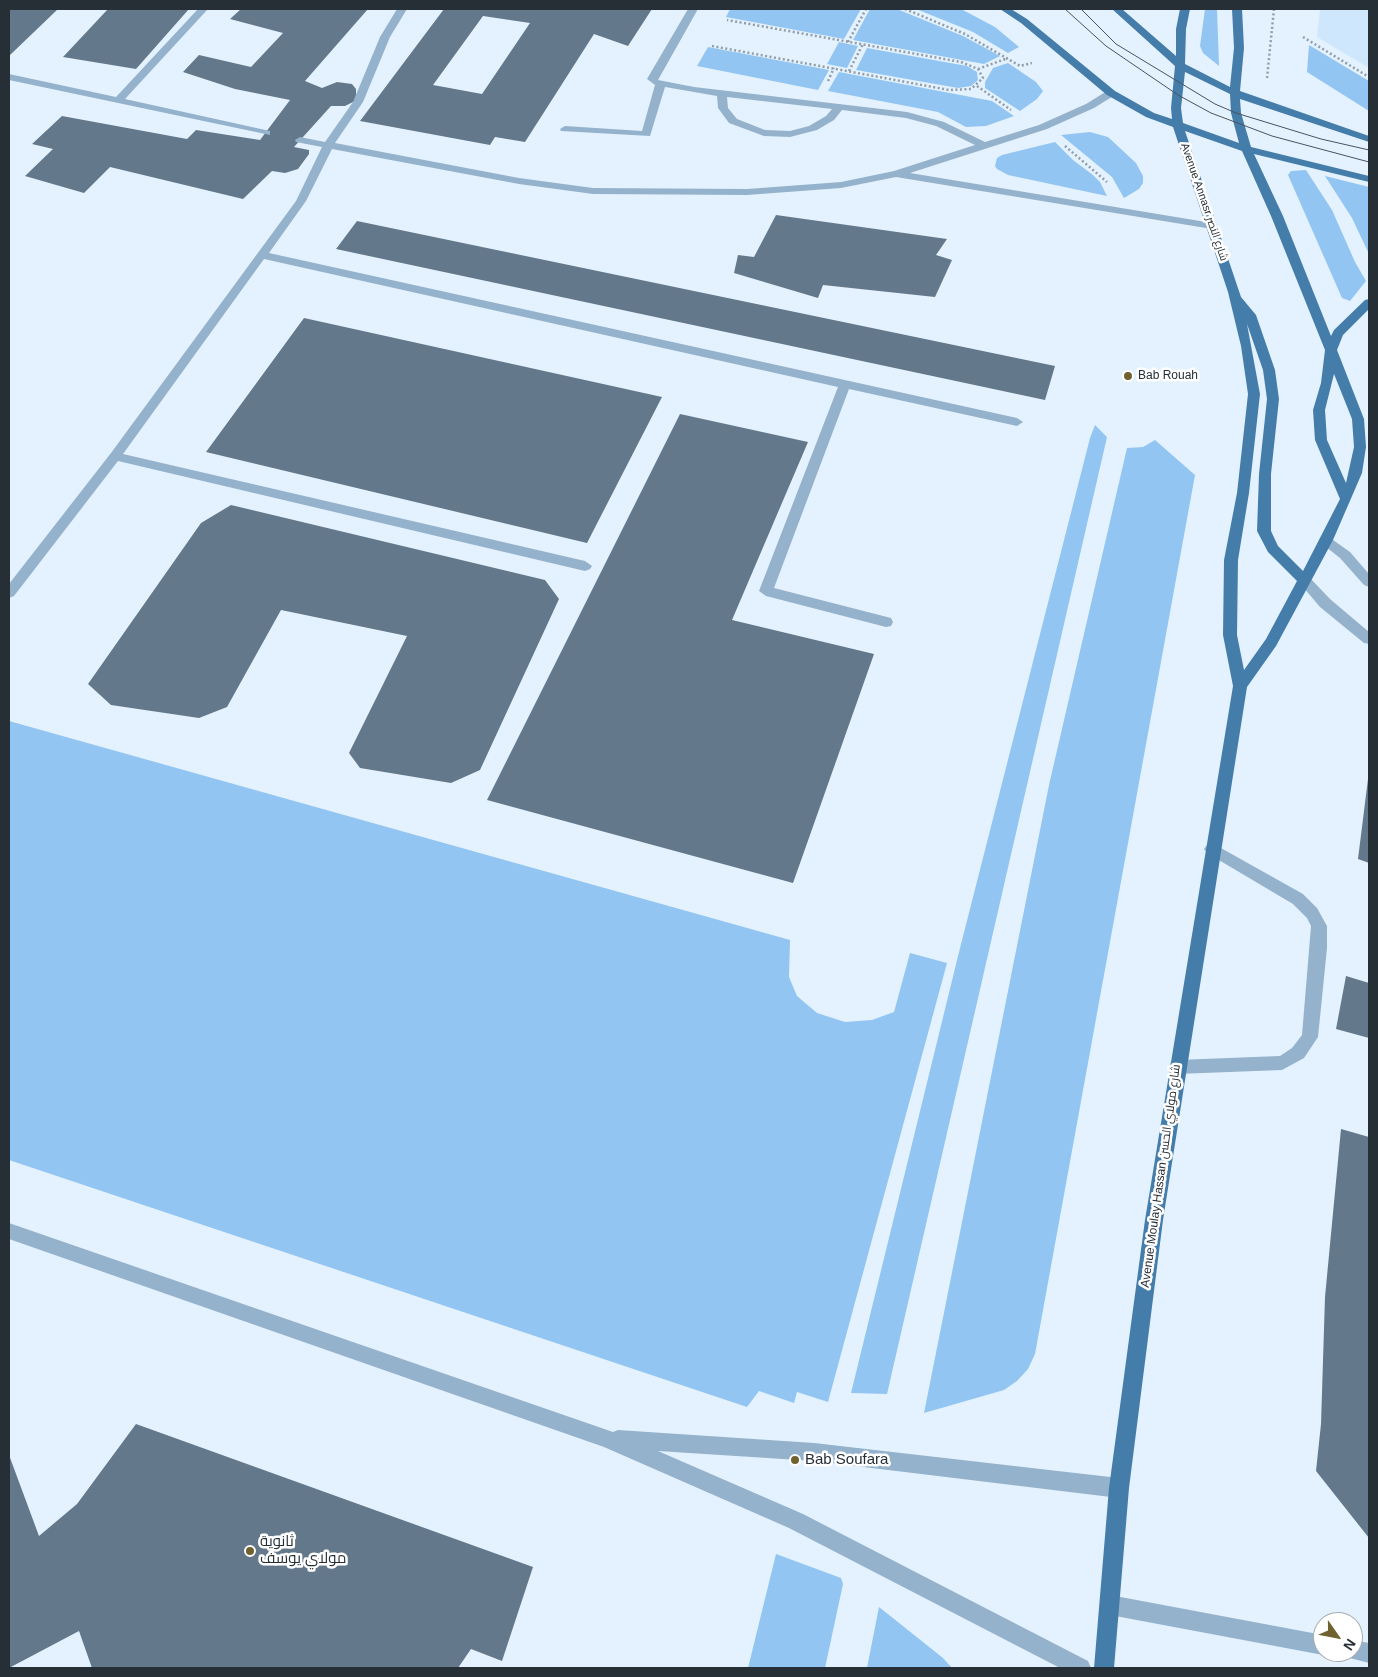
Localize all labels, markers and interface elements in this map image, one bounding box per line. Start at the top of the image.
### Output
street label: Avenue Annasr شارع النصر [1178,141,1230,263]
place label: Bab Rouah [1138,369,1198,383]
marker: Bab Rouah [1122,370,1134,382]
street label: Avenue Moulay Hassan شارع مولاي الحسن [1138,1064,1184,1288]
place label: Bab Soufara [805,1451,888,1469]
marker: Bab Soufara [789,1454,801,1466]
place label: ثانوية مولاي يوسف [260,1533,346,1568]
marker: ثانوية مولاي يوسف [244,1545,256,1557]
north arrow [1313,1612,1363,1662]
text: N [1340,1636,1359,1653]

